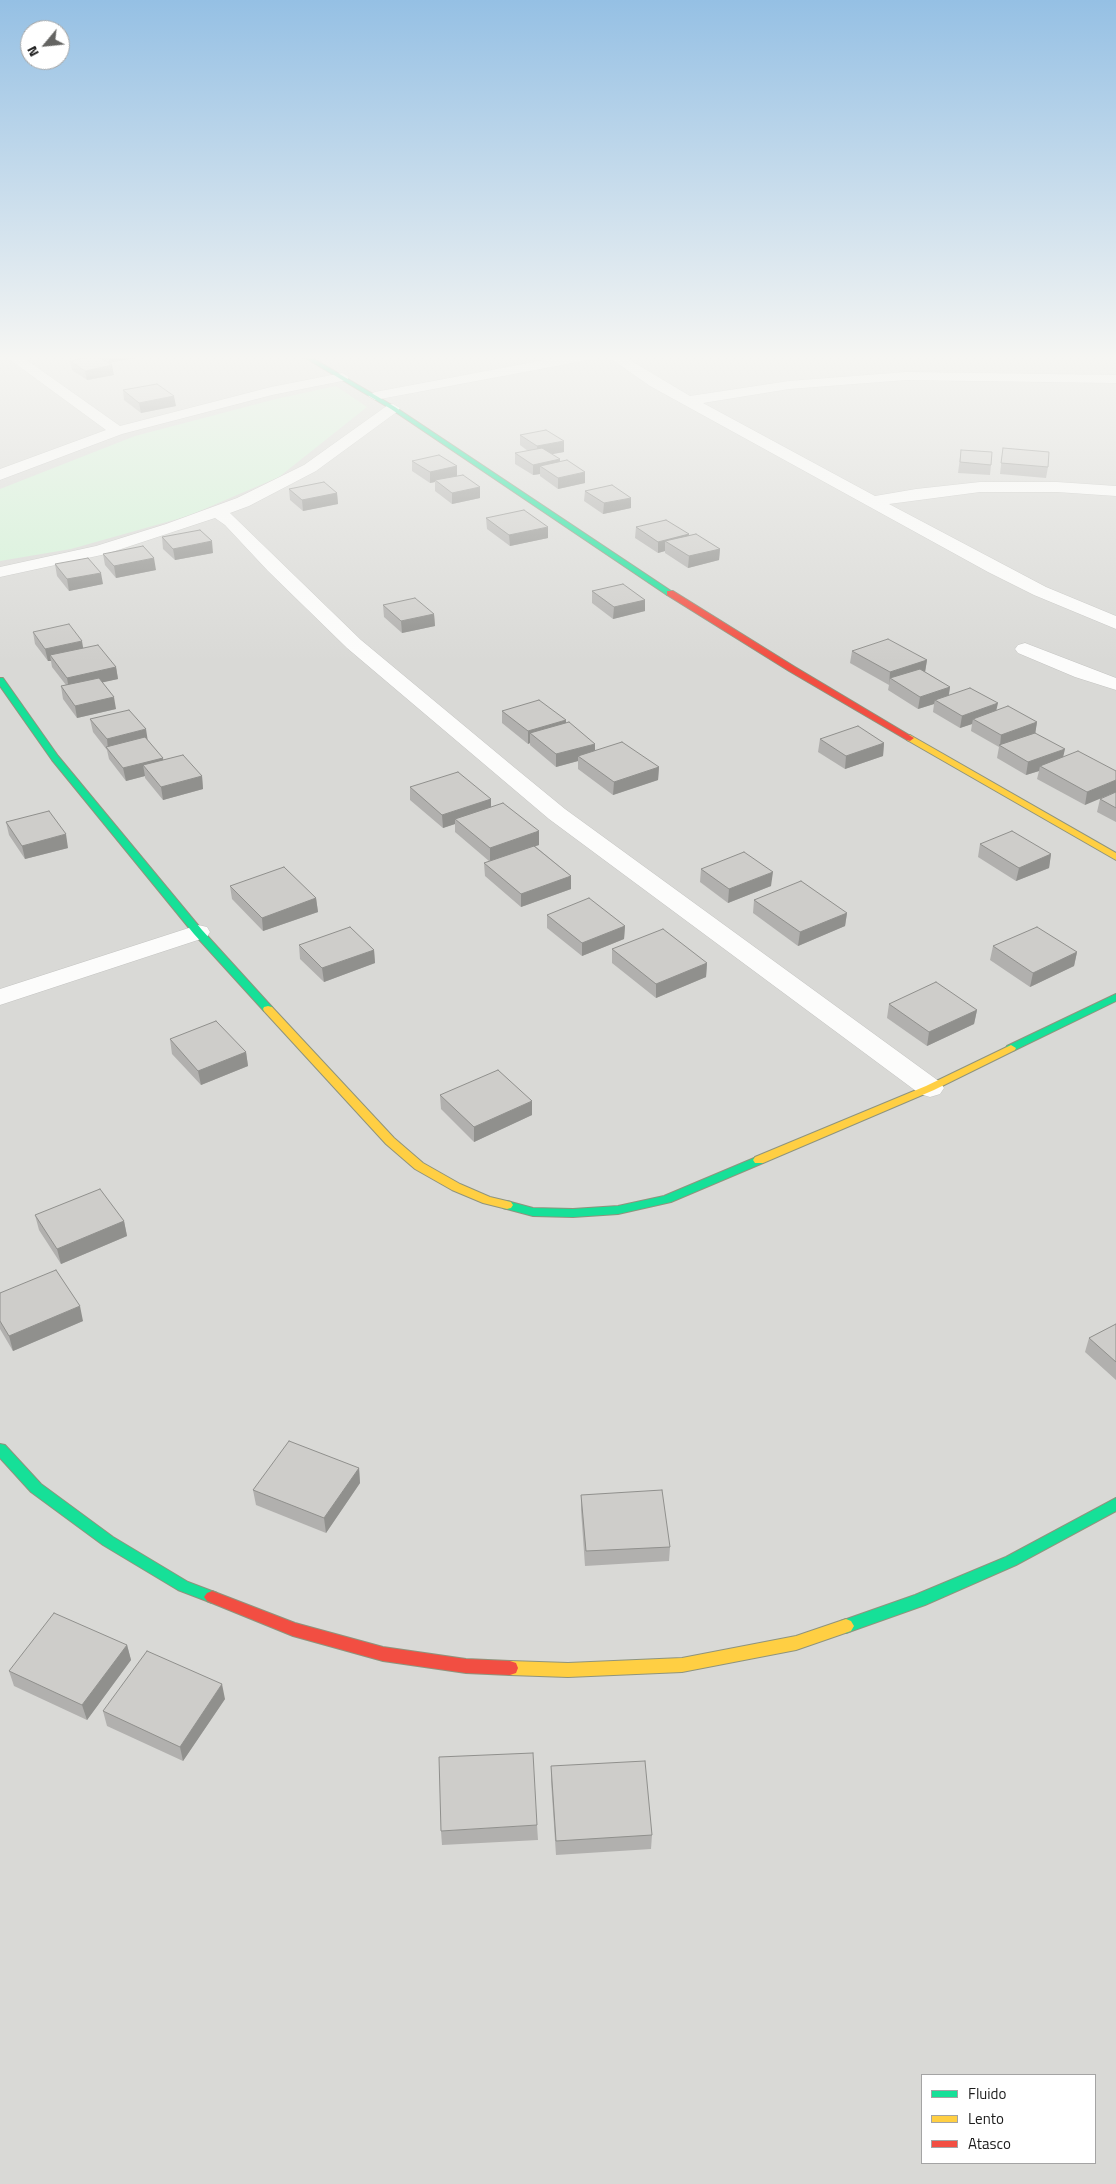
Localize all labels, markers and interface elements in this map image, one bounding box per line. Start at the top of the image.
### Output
north arrow [20,20,70,70]
text: N [21,43,44,61]
legend [921,2074,1096,2164]
text: Fluido [968,2082,1006,2105]
text: Lento [968,2107,1004,2130]
text: Atasco [968,2132,1011,2155]

